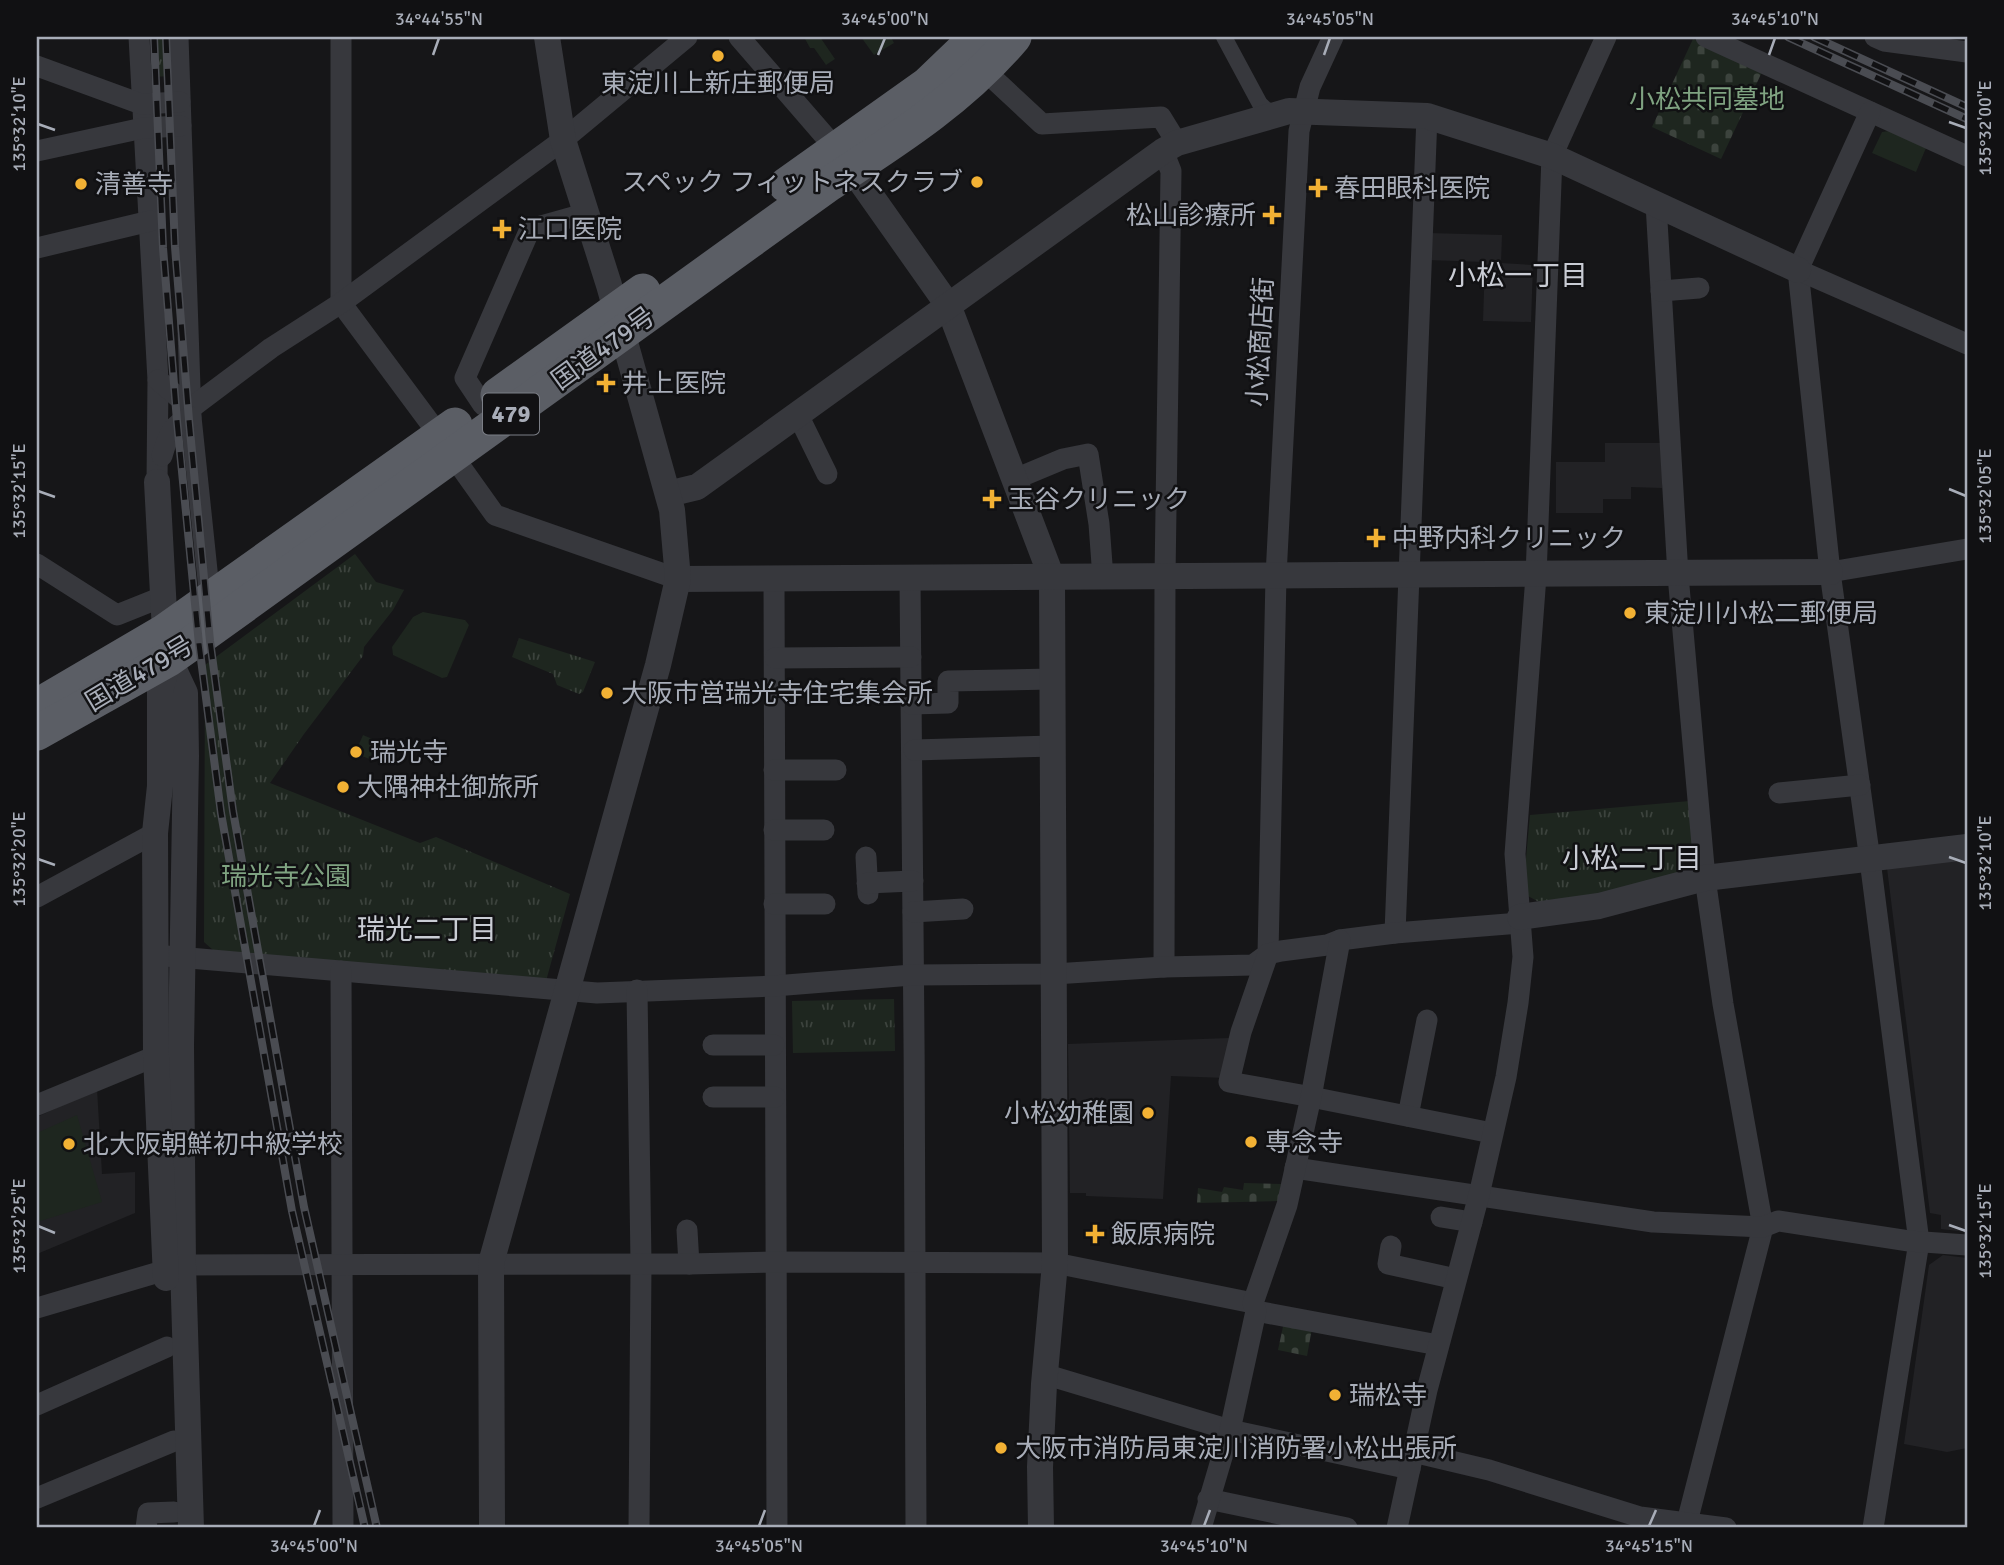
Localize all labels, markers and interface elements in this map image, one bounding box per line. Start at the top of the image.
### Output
text: 34°44'55"N [395,8,483,30]
text: 34°45'00"N [841,8,929,30]
text: 34°45'05"N [1286,8,1374,30]
text: 34°45'10"N [1731,8,1819,30]
marker: 東淀川上新庄郵便局 [710,48,726,64]
place label: 東淀川上新庄郵便局 [601,68,835,100]
text: 135°32'10"E [8,76,30,172]
text: 135°32'00"E [1974,80,1996,176]
park label: 小松共同墓地 [1629,84,1785,116]
place label: スペック フィットネスクラブ [622,167,963,199]
place label: 清善寺 [95,169,173,201]
place label: 春田眼科医院 [1334,173,1490,205]
marker: スペック フィットネスクラブ [969,174,985,190]
marker: 清善寺 [73,176,89,192]
marker: 春田眼科医院 [1308,178,1328,198]
place label: 松山診療所 [1126,200,1256,232]
marker: 松山診療所 [1262,205,1282,225]
place label: 江口医院 [518,214,622,246]
marker: 江口医院 [492,219,512,239]
district label: 小松一丁目 [1448,259,1588,293]
street label: 小松商店街 [1242,276,1280,408]
street label: 国道479号 [546,301,662,397]
place label: 井上医院 [622,368,726,400]
marker: 井上医院 [596,373,616,393]
road number: 479 [483,394,539,435]
text: 135°32'15"E [8,443,30,539]
text: 135°32'05"E [1974,448,1996,544]
place label: 玉谷クリニック [1008,484,1190,516]
marker: 玉谷クリニック [982,489,1002,509]
place label: 中野内科クリニック [1392,523,1626,555]
marker: 中野内科クリニック [1366,528,1386,548]
place label: 東淀川小松二郵便局 [1644,598,1878,630]
marker: 東淀川小松二郵便局 [1622,605,1638,621]
street label: 国道479号 [80,629,199,719]
place label: 大阪市営瑞光寺住宅集会所 [621,678,933,710]
marker: 大阪市営瑞光寺住宅集会所 [599,685,615,701]
place label: 瑞光寺 [370,737,448,769]
marker: 瑞光寺 [348,744,364,760]
place label: 大隅神社御旅所 [357,772,539,804]
marker: 大隅神社御旅所 [335,779,351,795]
text: 135°32'20"E [8,811,30,907]
text: 135°32'10"E [1974,815,1996,911]
district label: 小松二丁目 [1562,842,1702,876]
park label: 瑞光寺公園 [221,861,351,893]
district label: 瑞光二丁目 [357,913,497,947]
place label: 小松幼稚園 [1004,1098,1134,1130]
marker: 小松幼稚園 [1140,1105,1156,1121]
place label: 専念寺 [1265,1127,1343,1159]
place label: 北大阪朝鮮初中級学校 [83,1129,343,1161]
marker: 専念寺 [1243,1134,1259,1150]
marker: 北大阪朝鮮初中級学校 [61,1136,77,1152]
text: 135°32'25"E [8,1178,30,1274]
text: 135°32'15"E [1974,1183,1996,1279]
place label: 飯原病院 [1111,1219,1215,1251]
marker: 飯原病院 [1085,1224,1105,1244]
place label: 瑞松寺 [1349,1380,1427,1412]
marker: 瑞松寺 [1327,1387,1343,1403]
place label: 大阪市消防局東淀川消防署小松出張所 [1015,1433,1457,1465]
marker: 大阪市消防局東淀川消防署小松出張所 [993,1440,1009,1456]
text: 34°45'00"N [270,1535,358,1557]
text: 34°45'05"N [715,1535,803,1557]
text: 34°45'10"N [1160,1535,1248,1557]
text: 34°45'15"N [1605,1535,1693,1557]

